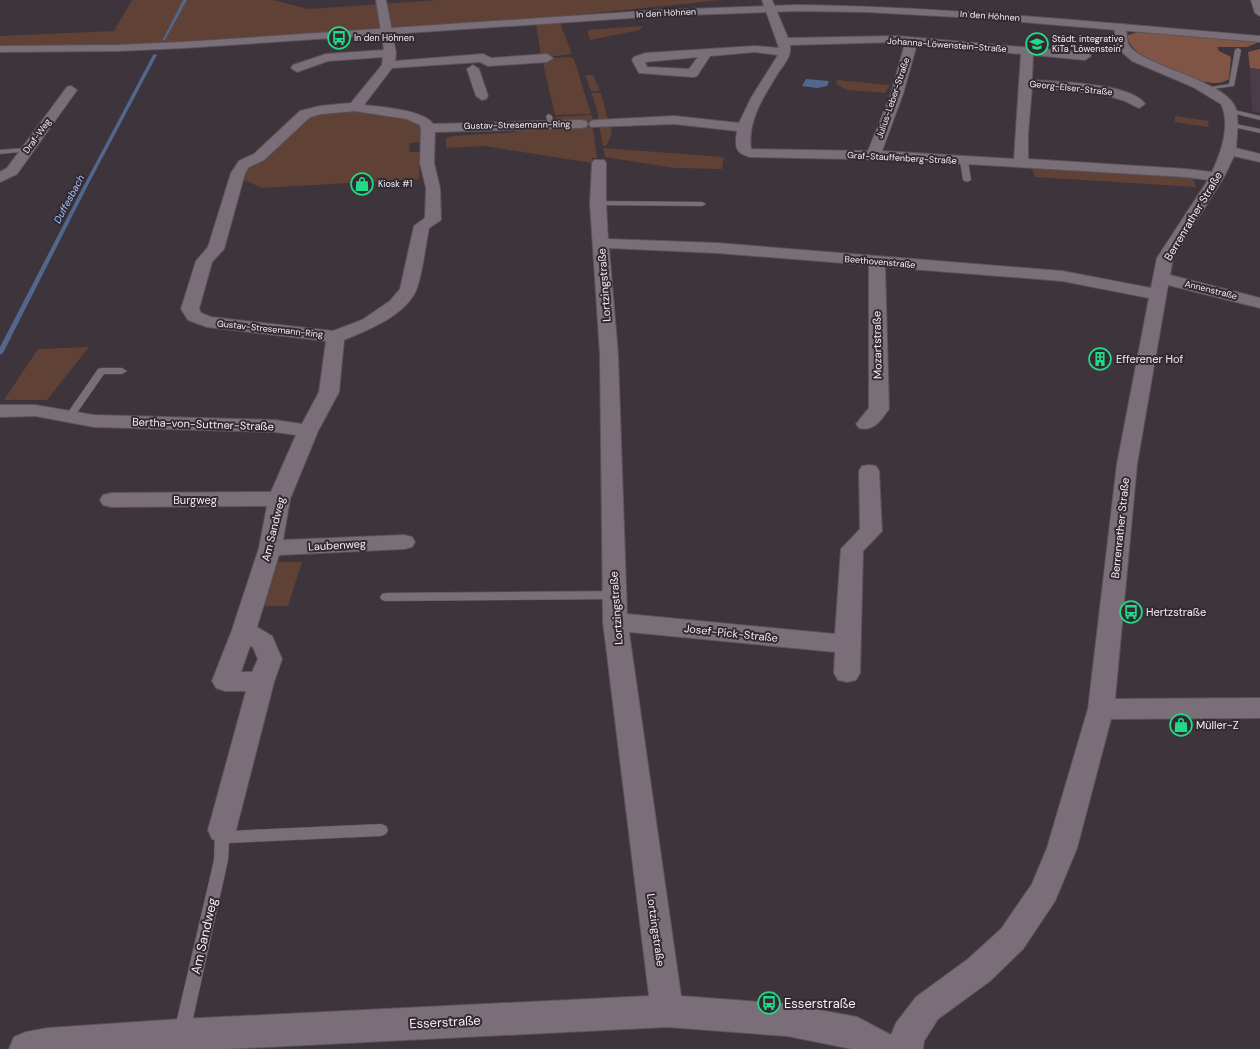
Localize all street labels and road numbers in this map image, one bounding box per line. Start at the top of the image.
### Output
street label: In den Höhnen [636,5,696,21]
street label: In den Höhnen [960,8,1020,24]
street label: Johanna-Löwenstein-Straße [887,35,1007,55]
street label: Julius-Leber-Straße [874,56,912,140]
street label: Georg-Elser-Straße [1029,78,1113,98]
street label: Draf-Weg [20,116,54,156]
street label: Gustav-Stresemann-Ring [464,118,570,132]
street label: Graf-Stauffenberg-Straße [847,149,957,167]
street label: Berrenrather Straße [1161,169,1225,263]
street label: Lortzingstraße [594,248,614,322]
street label: Beethovenstraße [844,253,916,271]
street label: Annenstraße [1184,278,1238,302]
street label: Mozartstraße [869,311,885,379]
street label: Gustav-Stresemann-Ring [216,317,324,341]
street label: Bertha-von-Suttner-Straße [132,415,274,433]
street label: Berrenrather Straße [1108,477,1132,579]
street label: Burgweg [173,493,217,507]
street label: Am Sandweg [258,495,288,563]
street label: Laubenweg [308,536,366,554]
street label: Lortzingstraße [606,571,626,645]
street label: Josef-Pick-Straße [683,621,779,645]
street label: Lortzingstraße [644,893,668,967]
street label: Am Sandweg [187,896,221,976]
street label: Esserstraße [409,1012,481,1032]

